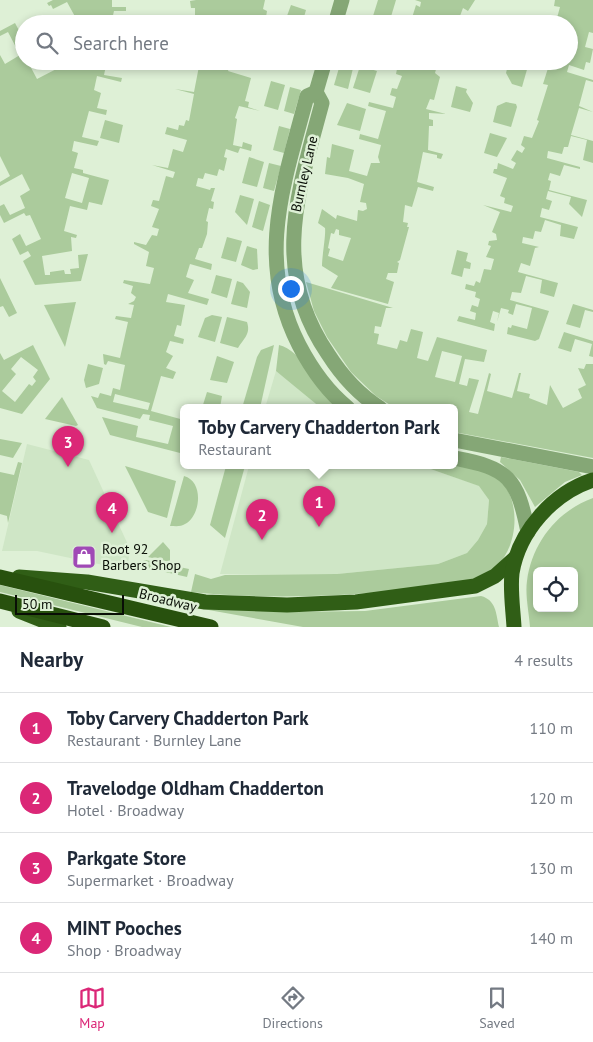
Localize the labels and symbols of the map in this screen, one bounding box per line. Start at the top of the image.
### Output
street label: Burnley Lane [287,134,321,214]
your location [278,276,304,302]
pin: 3 [52,426,84,467]
pin: 1 [303,486,335,527]
pin: 4 [96,492,128,533]
pin: 2 [246,499,278,540]
place label: Root 92 Barbers Shop [102,540,181,574]
shop icon: Root 92 Barbers Shop [71,544,97,570]
street label: Broadway [137,584,199,616]
scale bar [15,592,124,615]

